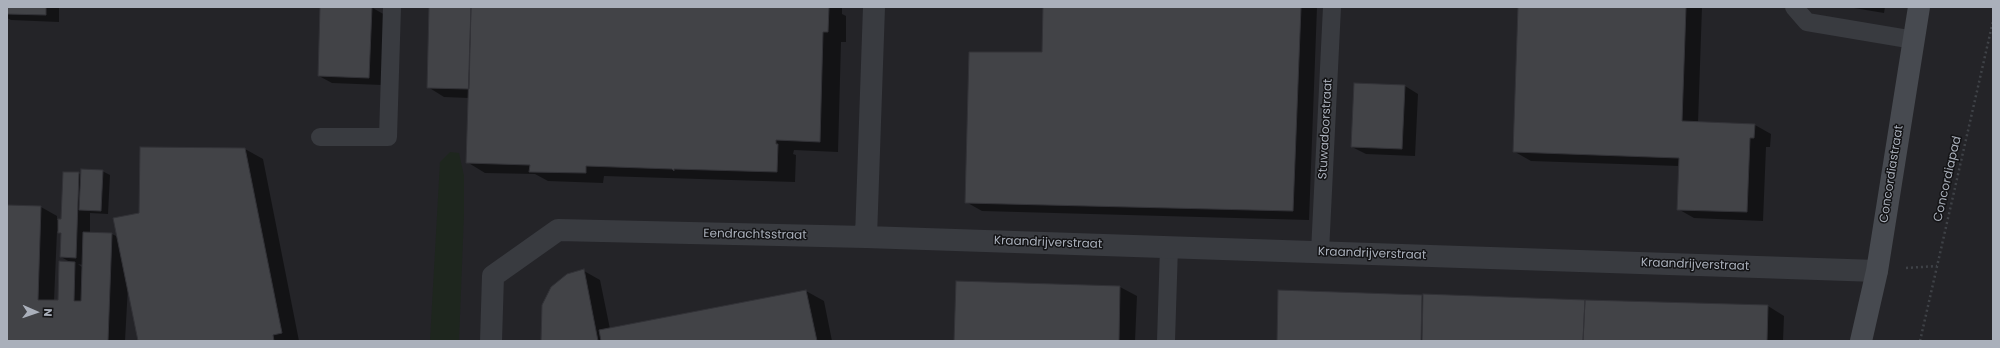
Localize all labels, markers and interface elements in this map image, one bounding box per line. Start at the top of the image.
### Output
street label: Stuwadoorstraat [1316,78,1336,180]
street label: Concordiastraat [1877,124,1907,224]
street label: Concordiapad [1931,135,1965,223]
street label: Eendrachtsstraat [703,227,807,243]
street label: Kraandrijverstraat [994,234,1102,252]
street label: Kraandrijverstraat [1318,245,1426,263]
street label: Kraandrijverstraat [1641,256,1749,274]
north arrow [16,292,56,332]
text: N [40,308,56,317]

